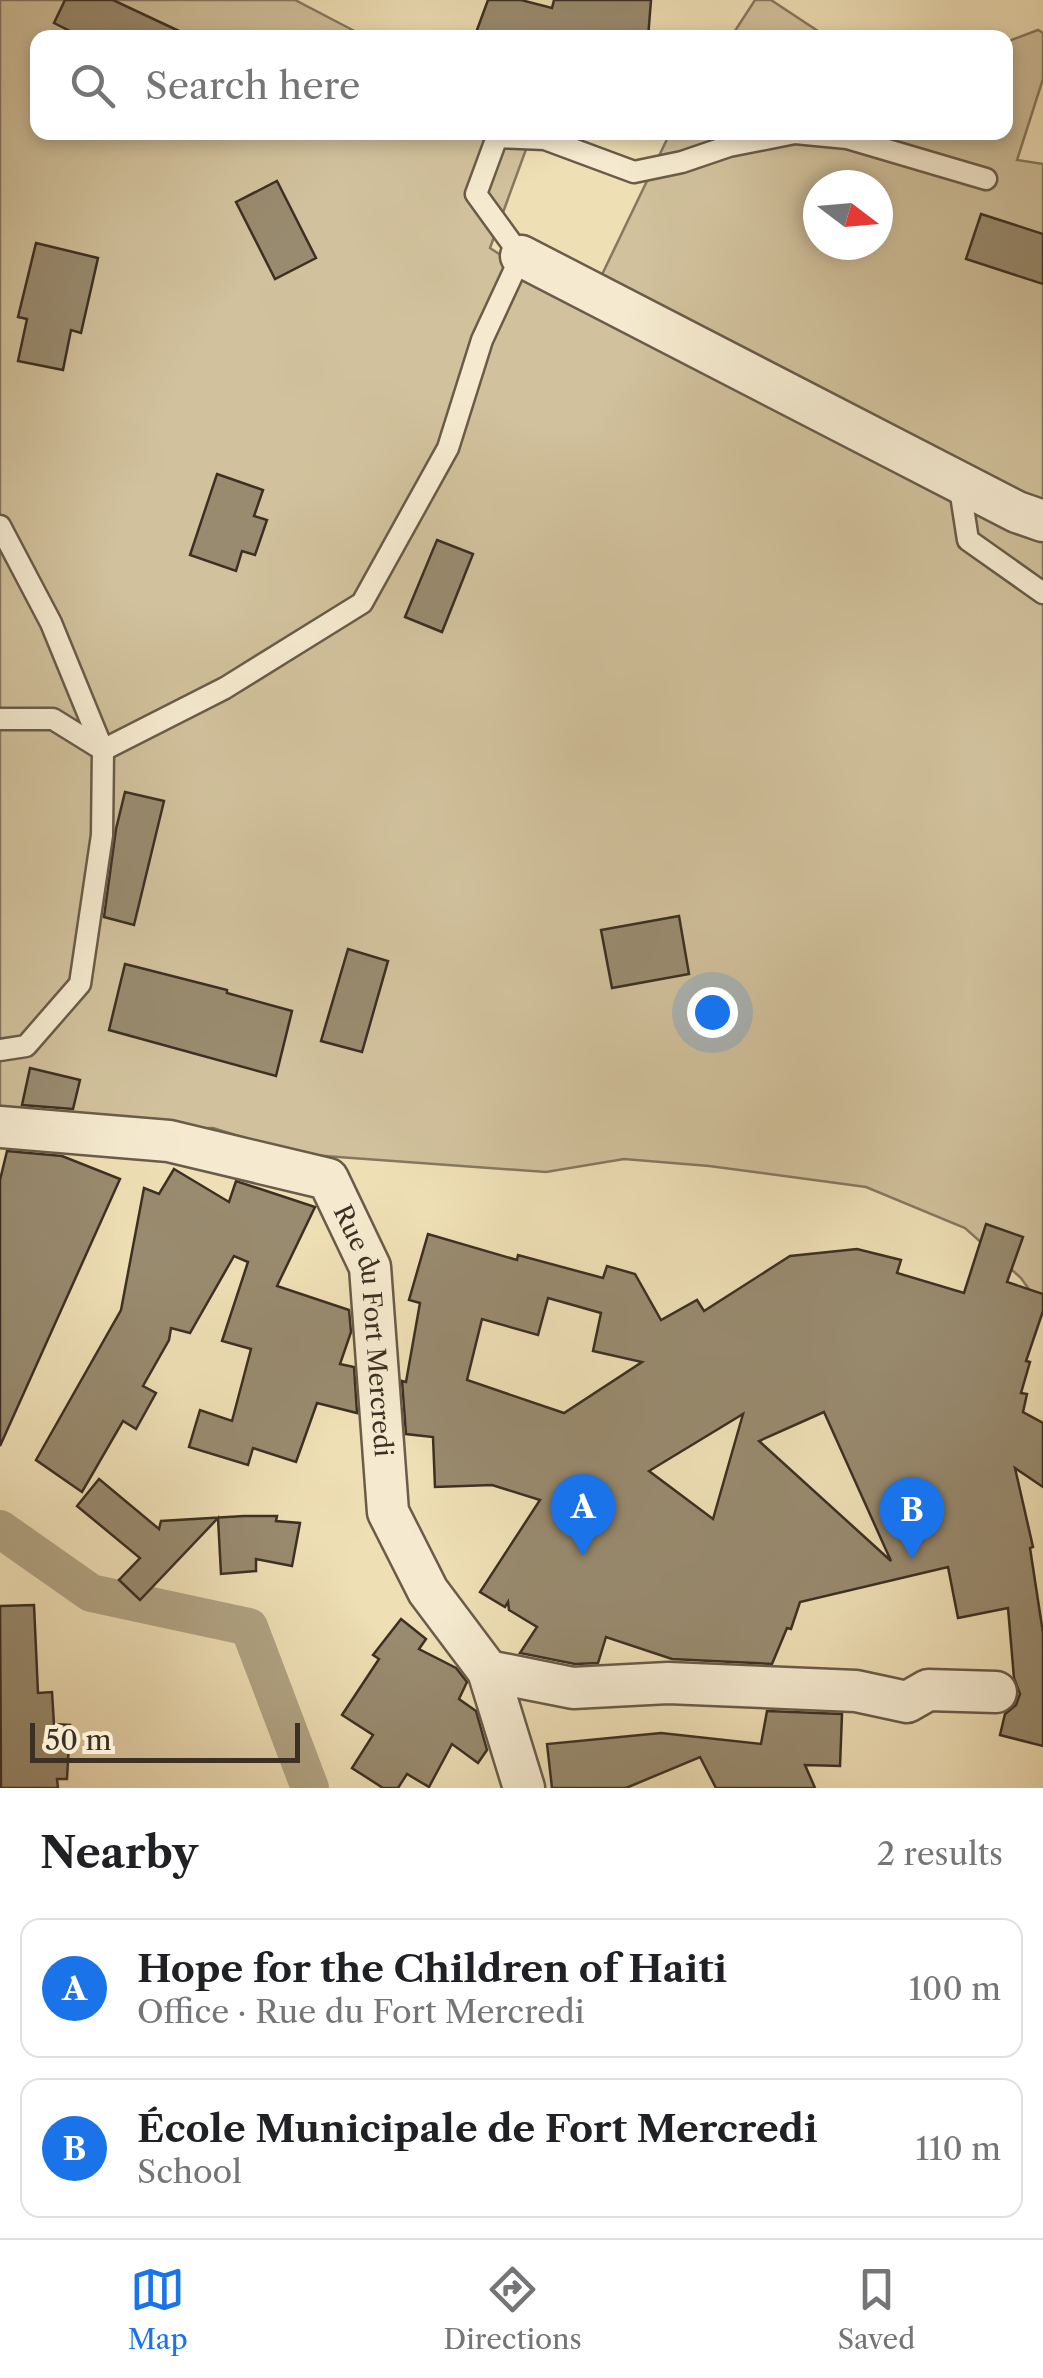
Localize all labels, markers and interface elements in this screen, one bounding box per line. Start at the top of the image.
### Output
search box [30,30,1013,140]
icon: search [65,58,120,113]
text: Search here [145,62,360,109]
north arrow [803,170,893,260]
your location [687,987,738,1038]
street label: Rue du Fort Mercredi [327,1200,399,1458]
pin: A [550,1474,616,1556]
pin: B [880,1476,944,1559]
scale bar [30,1718,300,1762]
text: 50 m [45,1723,112,1757]
text: Nearby [40,1827,198,1879]
text: 2 results [877,1834,1003,1873]
text: Hope for the Children of Haiti [137,1945,727,1992]
text: A [62,1969,87,2008]
text: 100 m [909,1969,1001,2008]
text: Office · Rue du Fort Mercredi [137,1992,584,2031]
text: École Municipale de Fort Mercredi [137,2105,818,2152]
text: B [63,2129,86,2168]
text: 110 m [915,2129,1001,2168]
text: School [137,2152,242,2191]
tab: Map [128,2262,188,2356]
tab: Directions [443,2262,582,2356]
tab: Saved [837,2262,915,2356]

